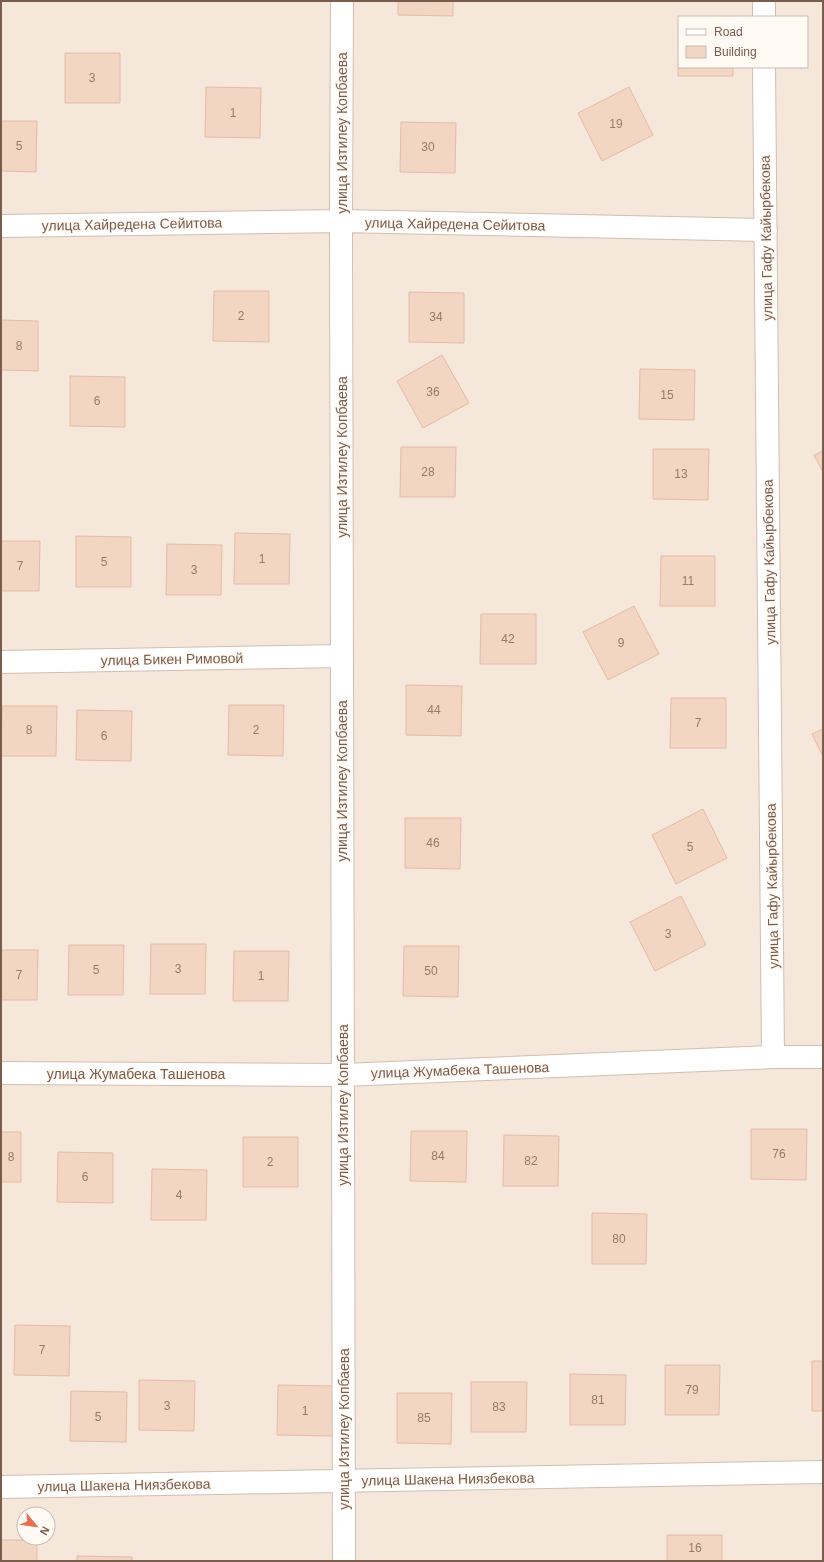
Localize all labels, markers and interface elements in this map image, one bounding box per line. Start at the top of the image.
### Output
legend [678,16,808,68]
text: Road [714,25,743,39]
text: Building [714,45,757,59]
street label: улица Изтилеу Копбаева [334,52,350,214]
house number: 3 [89,71,96,85]
house number: 1 [230,106,237,120]
house number: 19 [609,117,623,131]
house number: 5 [16,139,23,153]
house number: 30 [421,140,435,154]
street label: улица Гафу Кайырбекова [757,155,775,321]
street label: улица Хайредена Сейитова [42,214,223,234]
street label: улица Хайредена Сейитова [365,214,546,234]
house number: 2 [238,309,245,323]
house number: 34 [429,310,443,324]
house number: 8 [16,339,23,353]
street label: улица Изтилеу Копбаева [334,376,350,538]
house number: 36 [426,385,440,399]
house number: 15 [660,388,674,402]
house number: 6 [94,394,101,408]
house number: 28 [421,465,435,479]
house number: 13 [674,467,688,481]
street label: улица Гафу Кайырбекова [760,479,778,645]
house number: 1 [259,552,266,566]
house number: 5 [101,555,108,569]
house number: 7 [17,559,24,573]
house number: 3 [191,563,198,577]
house number: 11 [682,574,695,588]
house number: 42 [501,632,515,646]
house number: 9 [618,636,625,650]
street label: улица Бикен Римовой [101,650,243,668]
street label: улица Изтилеу Копбаева [334,700,350,862]
house number: 44 [427,703,441,717]
house number: 7 [695,716,702,730]
house number: 8 [26,723,33,737]
house number: 2 [253,723,260,737]
house number: 6 [101,729,108,743]
street label: улица Гафу Кайырбекова [763,803,781,969]
house number: 46 [426,836,440,850]
house number: 5 [687,840,694,854]
house number: 3 [665,927,672,941]
house number: 3 [175,962,182,976]
house number: 5 [93,963,100,977]
house number: 50 [424,964,438,978]
house number: 7 [16,968,23,982]
house number: 1 [258,969,265,983]
street label: улица Изтилеу Копбаева [335,1024,351,1186]
street label: улица Жумабека Ташенова [371,1059,550,1081]
street label: улица Жумабека Ташенова [47,1066,225,1082]
house number: 76 [772,1147,786,1161]
house number: 84 [431,1149,445,1163]
house number: 8 [8,1150,15,1164]
house number: 82 [524,1154,538,1168]
house number: 2 [267,1155,274,1169]
house number: 6 [82,1170,89,1184]
house number: 4 [176,1188,183,1202]
house number: 80 [612,1232,626,1246]
house number: 7 [39,1343,46,1357]
street label: улица Изтилеу Копбаева [336,1348,352,1510]
house number: 79 [685,1383,699,1397]
house number: 81 [591,1393,605,1407]
house number: 3 [164,1399,171,1413]
house number: 83 [492,1400,506,1414]
house number: 1 [302,1404,309,1418]
house number: 5 [95,1410,102,1424]
house number: 85 [417,1411,431,1425]
street label: улица Шакена Ниязбекова [361,1469,535,1489]
street label: улица Шакена Ниязбекова [37,1475,211,1495]
north arrow [16,1506,56,1546]
text: N [38,1524,52,1537]
house number: 16 [688,1541,702,1555]

